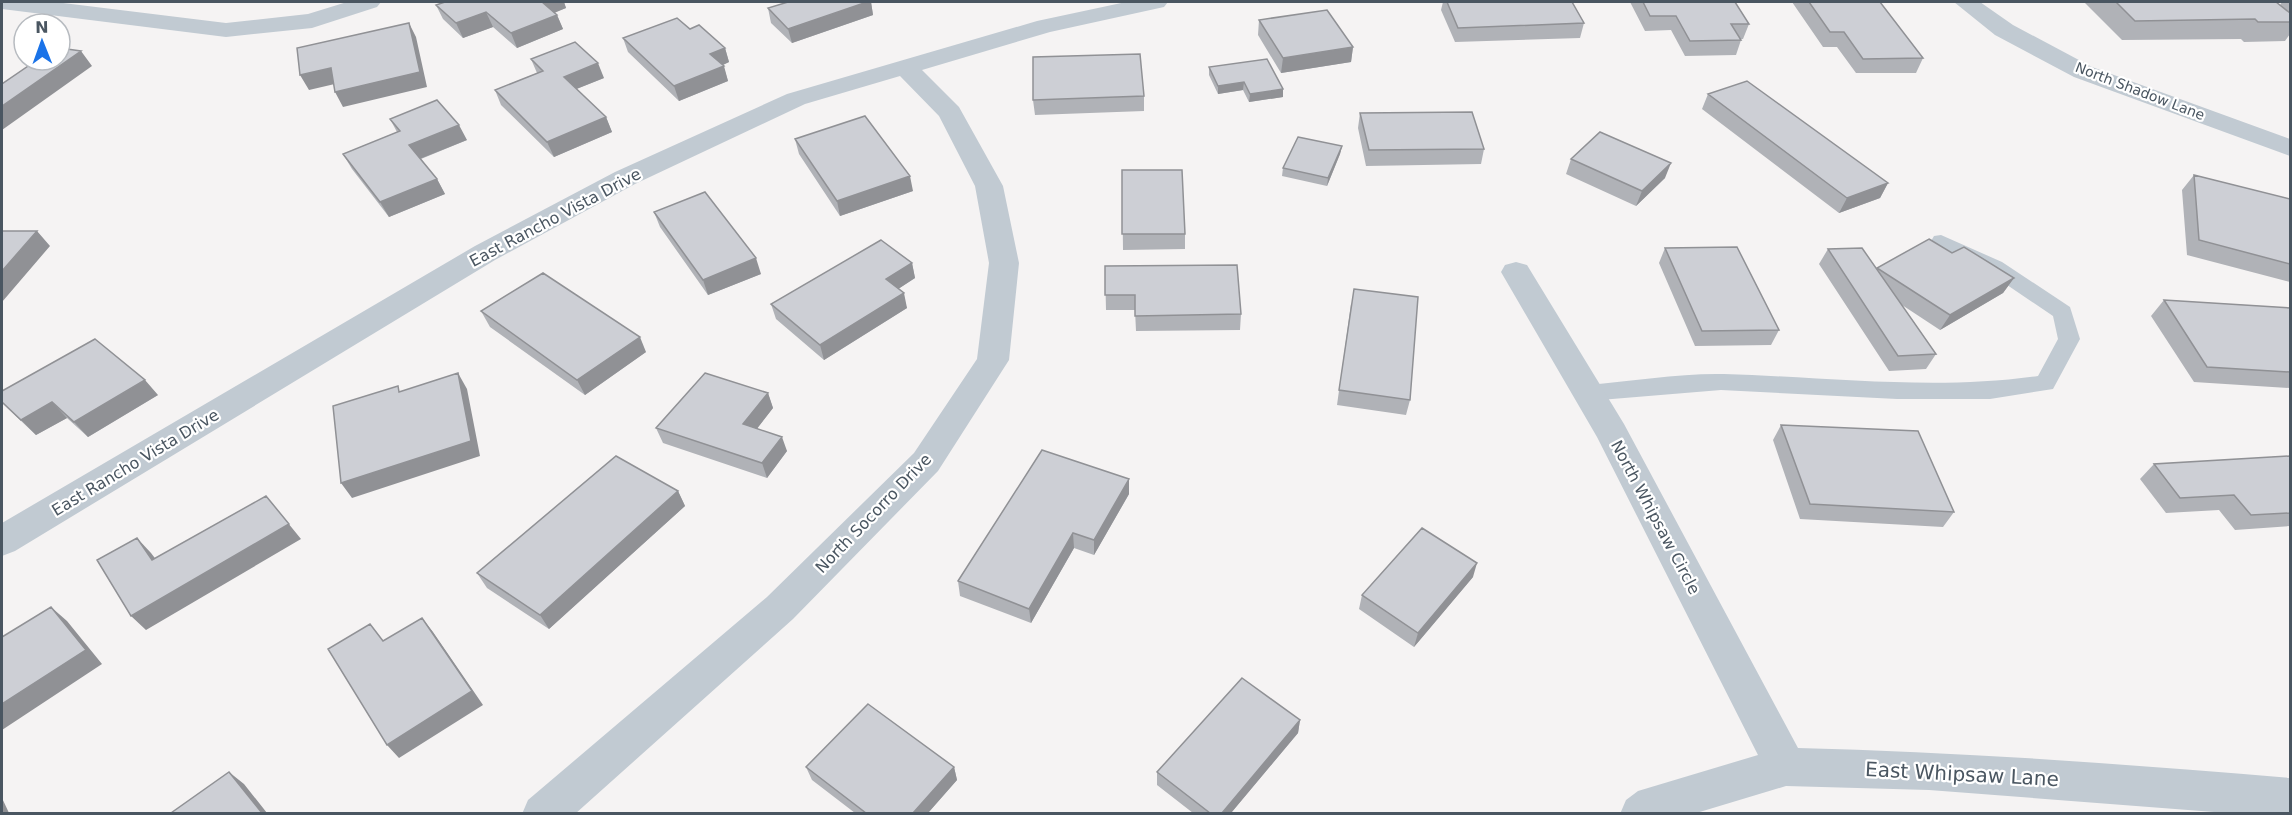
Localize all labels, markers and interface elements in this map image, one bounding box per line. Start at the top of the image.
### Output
north arrow [12,12,72,72]
text: N [35,18,49,37]
street label: North Shadow Lane [2073,59,2207,123]
street label: East Rancho Vista Drive [466,164,644,271]
street label: East Rancho Vista Drive [48,405,222,520]
street label: North Whipsaw Circle [1607,437,1704,597]
street label: North Socorro Drive [812,450,935,577]
street label: East Whipsaw Lane [1865,757,2059,791]

